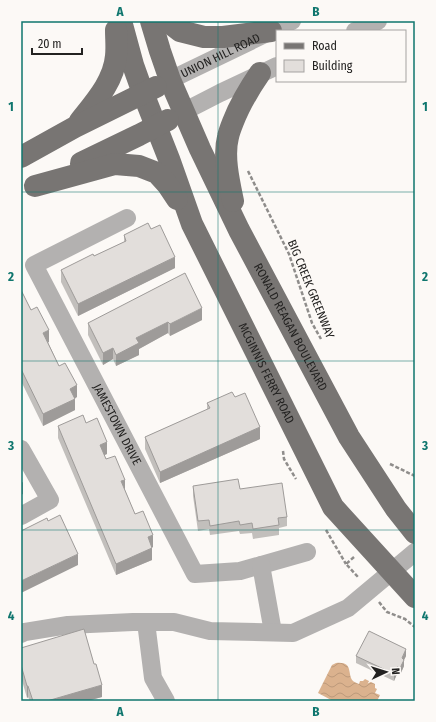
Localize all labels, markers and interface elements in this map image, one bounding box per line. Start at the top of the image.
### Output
text: A [115,4,124,19]
text: B [312,4,320,19]
scale bar [32,30,82,56]
legend [276,30,406,82]
street label: UNION HILL ROAD [179,31,262,81]
text: 20 m [38,37,62,51]
text: Road [312,39,337,53]
text: Building [312,59,353,73]
text: 1 [8,99,14,114]
text: 1 [422,99,428,114]
street label: BIG CREEK GREENWAY [285,238,337,340]
street label: RONALD REAGAN BOULEVARD [251,261,330,393]
text: 2 [7,269,14,284]
text: 2 [421,269,428,284]
street label: MCGINNIS FERRY ROAD [235,321,297,426]
street label: JAMESTOWN DRIVE [90,381,144,468]
text: 3 [7,438,14,453]
text: 3 [421,438,428,453]
text: 4 [8,608,15,623]
text: 4 [422,608,429,623]
north arrow [366,652,406,692]
text: N [389,668,402,675]
text: A [115,704,124,719]
text: B [312,704,320,719]

